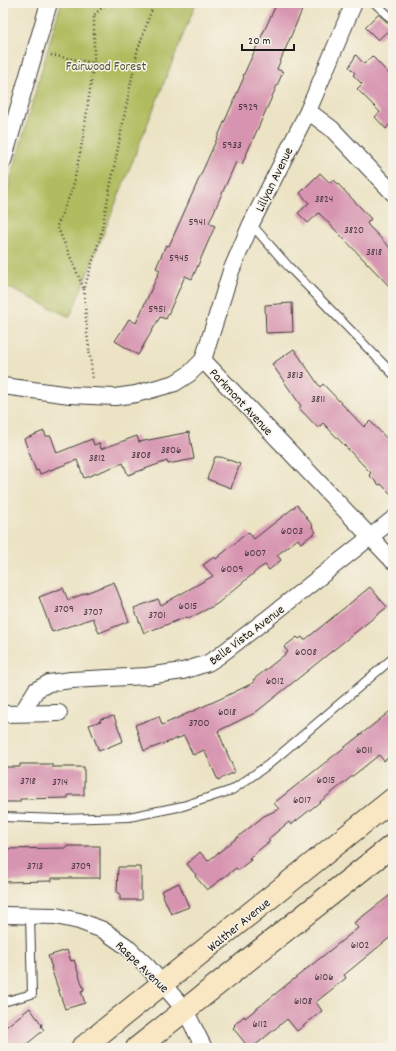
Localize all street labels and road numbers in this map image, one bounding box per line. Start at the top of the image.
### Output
street label: Lillyan Avenue [251,144,299,216]
street label: Parkmont Avenue [204,365,277,441]
street label: Belle Vista Avenue [206,601,290,671]
street label: Walther Avenue [204,894,275,957]
street label: Raspe Avenue [110,937,173,998]

